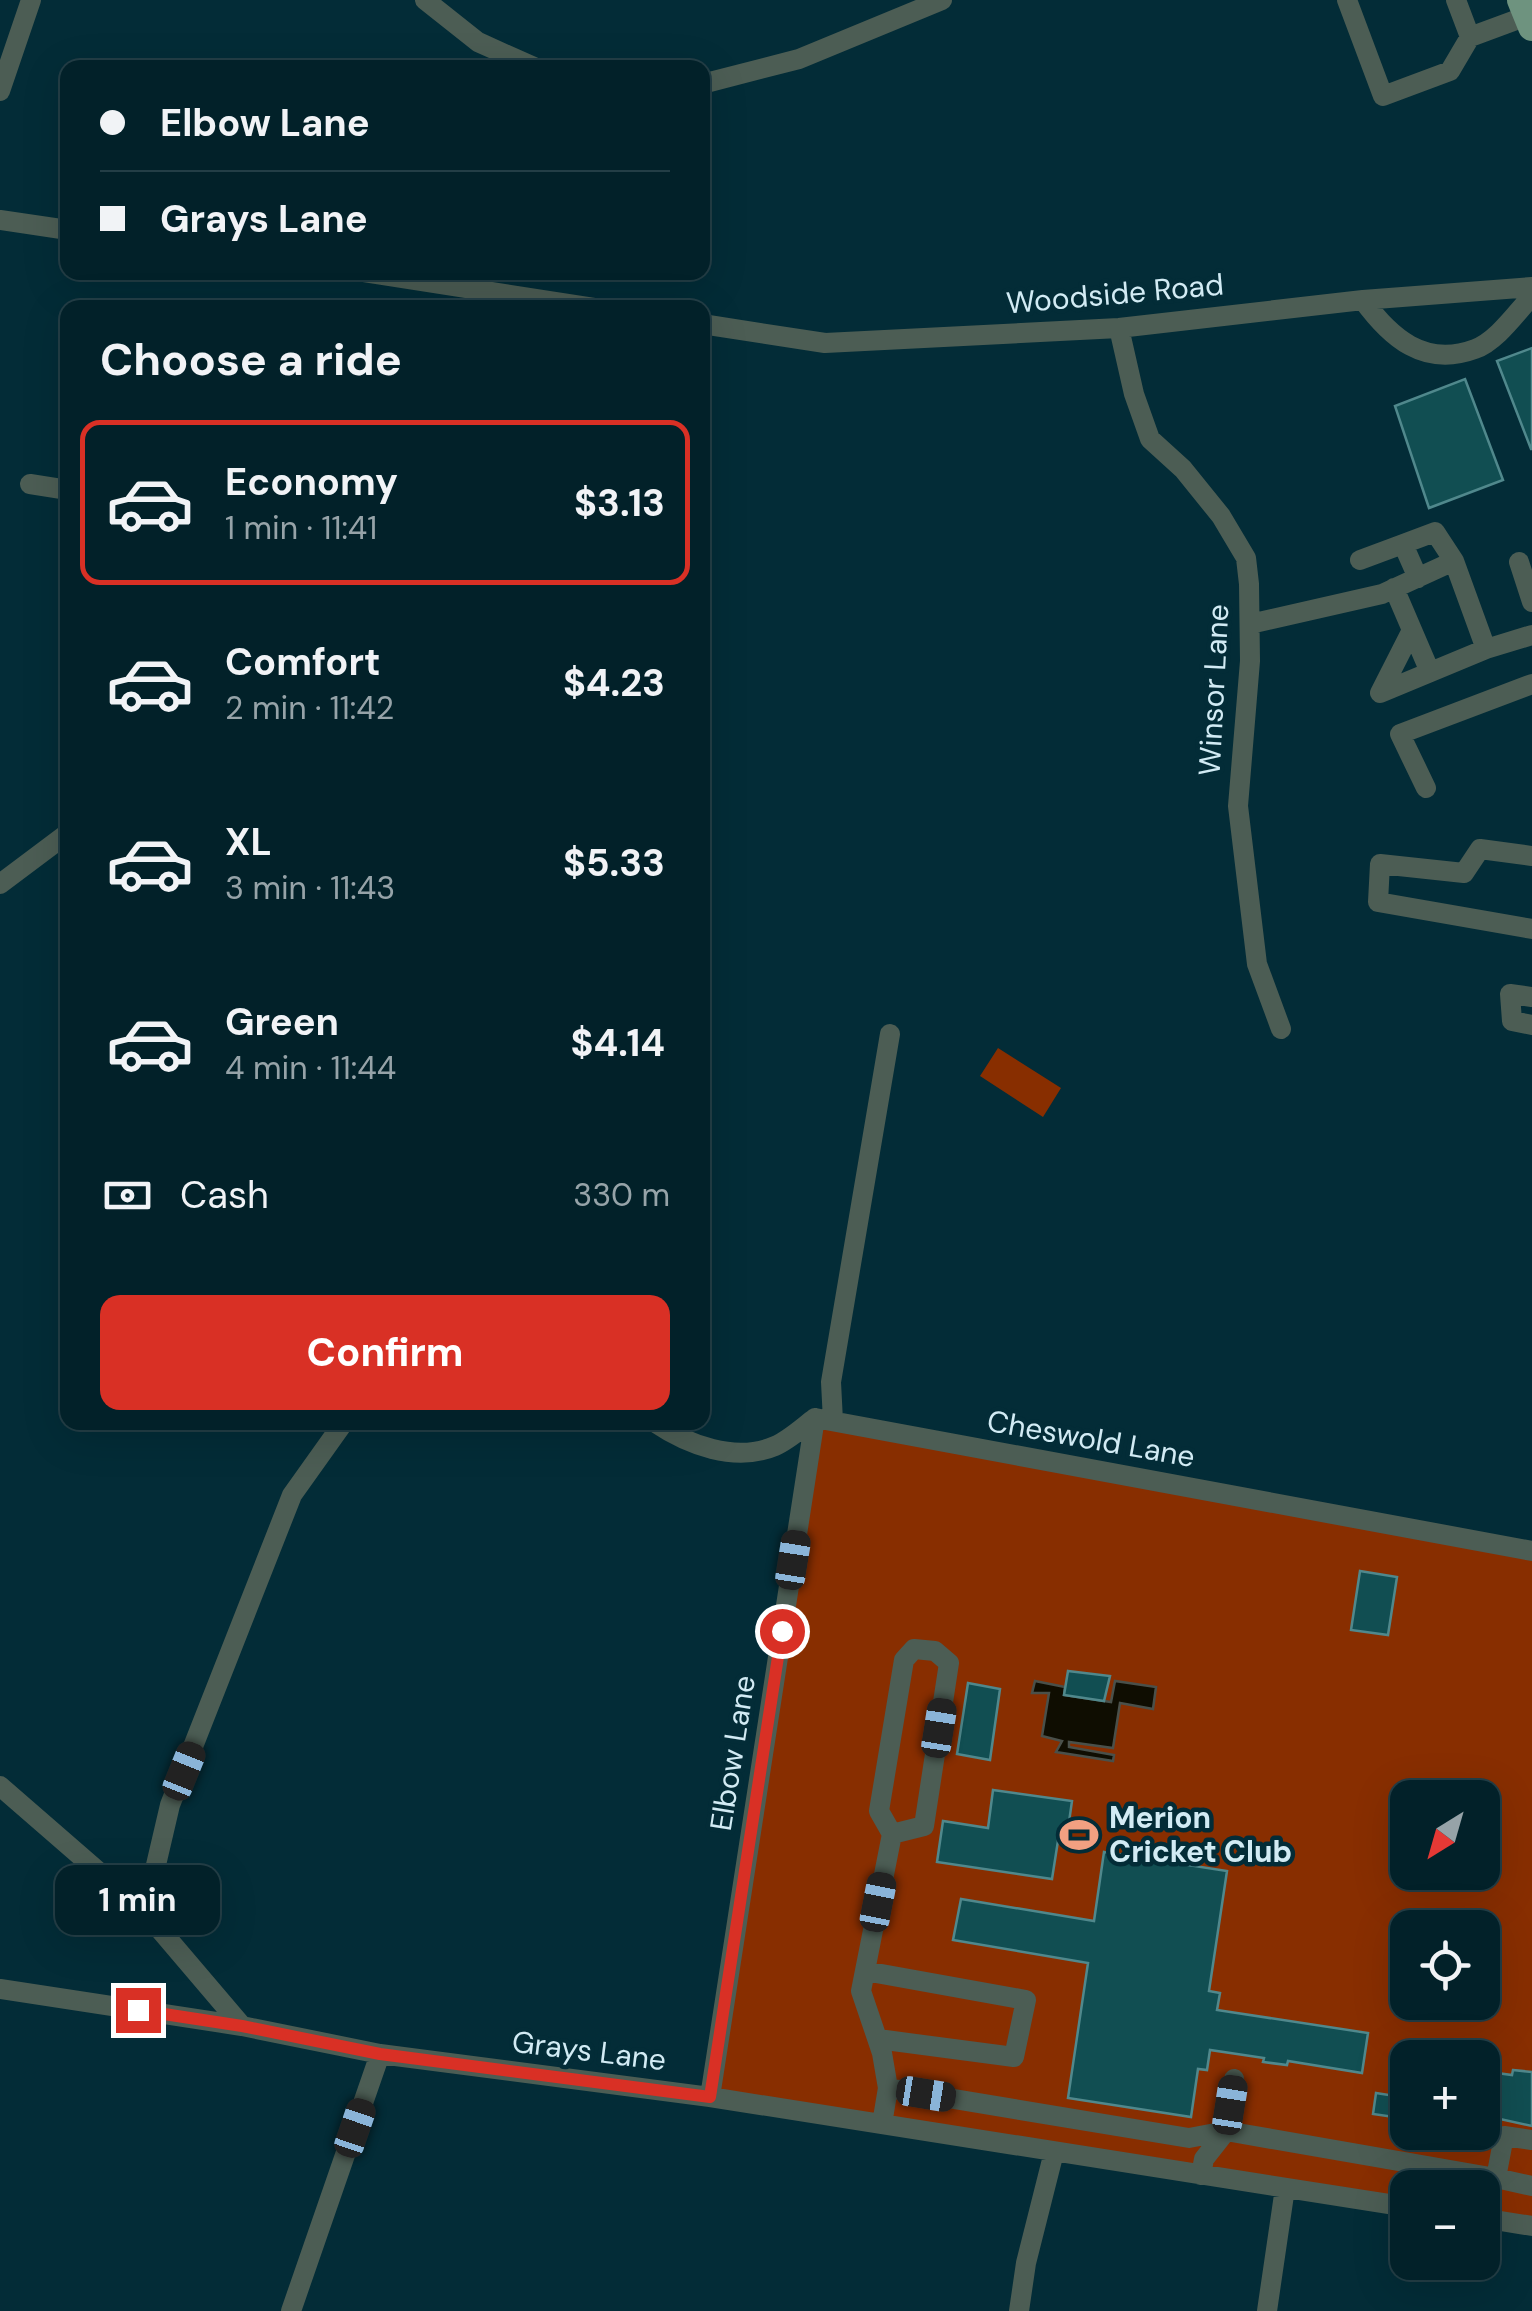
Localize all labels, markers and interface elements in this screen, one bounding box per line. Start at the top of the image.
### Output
text: Elbow Lane [160,98,370,148]
text: Grays Lane [160,194,368,244]
street label: Woodside Road [1005,265,1225,322]
text: Choose a ride [100,330,402,389]
text: Economy [225,457,398,507]
icon: car [105,458,195,548]
text: $3.13 [574,478,665,528]
text: 1 min · 11:41 [225,507,377,549]
street label: Winsor Lane [1190,603,1237,777]
text: Comfort [225,637,381,687]
icon: car [105,638,195,728]
text: $4.23 [563,658,665,708]
text: 2 min · 11:42 [225,687,394,729]
text: XL [225,817,272,867]
icon: car [105,818,195,908]
text: $5.33 [563,838,665,888]
text: 3 min · 11:43 [225,867,395,909]
text: Green [225,997,339,1047]
icon: car [105,998,195,1088]
text: $4.14 [570,1018,665,1068]
text: 4 min · 11:44 [225,1047,396,1089]
icon: cash [100,1168,155,1223]
text: Cash [180,1170,269,1220]
text: 330 m [573,1174,670,1216]
button: Confirm [100,1295,670,1410]
street label: Cheswold Lane [984,1401,1198,1476]
car [773,1528,813,1592]
route start [760,1609,805,1654]
street label: Elbow Lane [701,1672,764,1833]
car [919,1696,959,1760]
car [159,1738,209,1804]
north arrow [1390,1780,1500,1890]
map controls [1390,1780,1500,2280]
place label: Merion Cricket Club [1109,1798,1292,1871]
sports icon: Merion Cricket Club [1058,1814,1100,1856]
callout: 1 min [56,1865,220,1935]
car [858,1870,898,1934]
text: 1 min [99,1879,176,1921]
button: locate [1390,1910,1500,2020]
route end [116,1988,161,2033]
street label: Grays Lane [510,2022,668,2079]
button: + [1390,2040,1500,2150]
car [1210,2073,1250,2137]
car [894,2074,958,2114]
car [331,2095,379,2161]
button: − [1390,2170,1500,2280]

